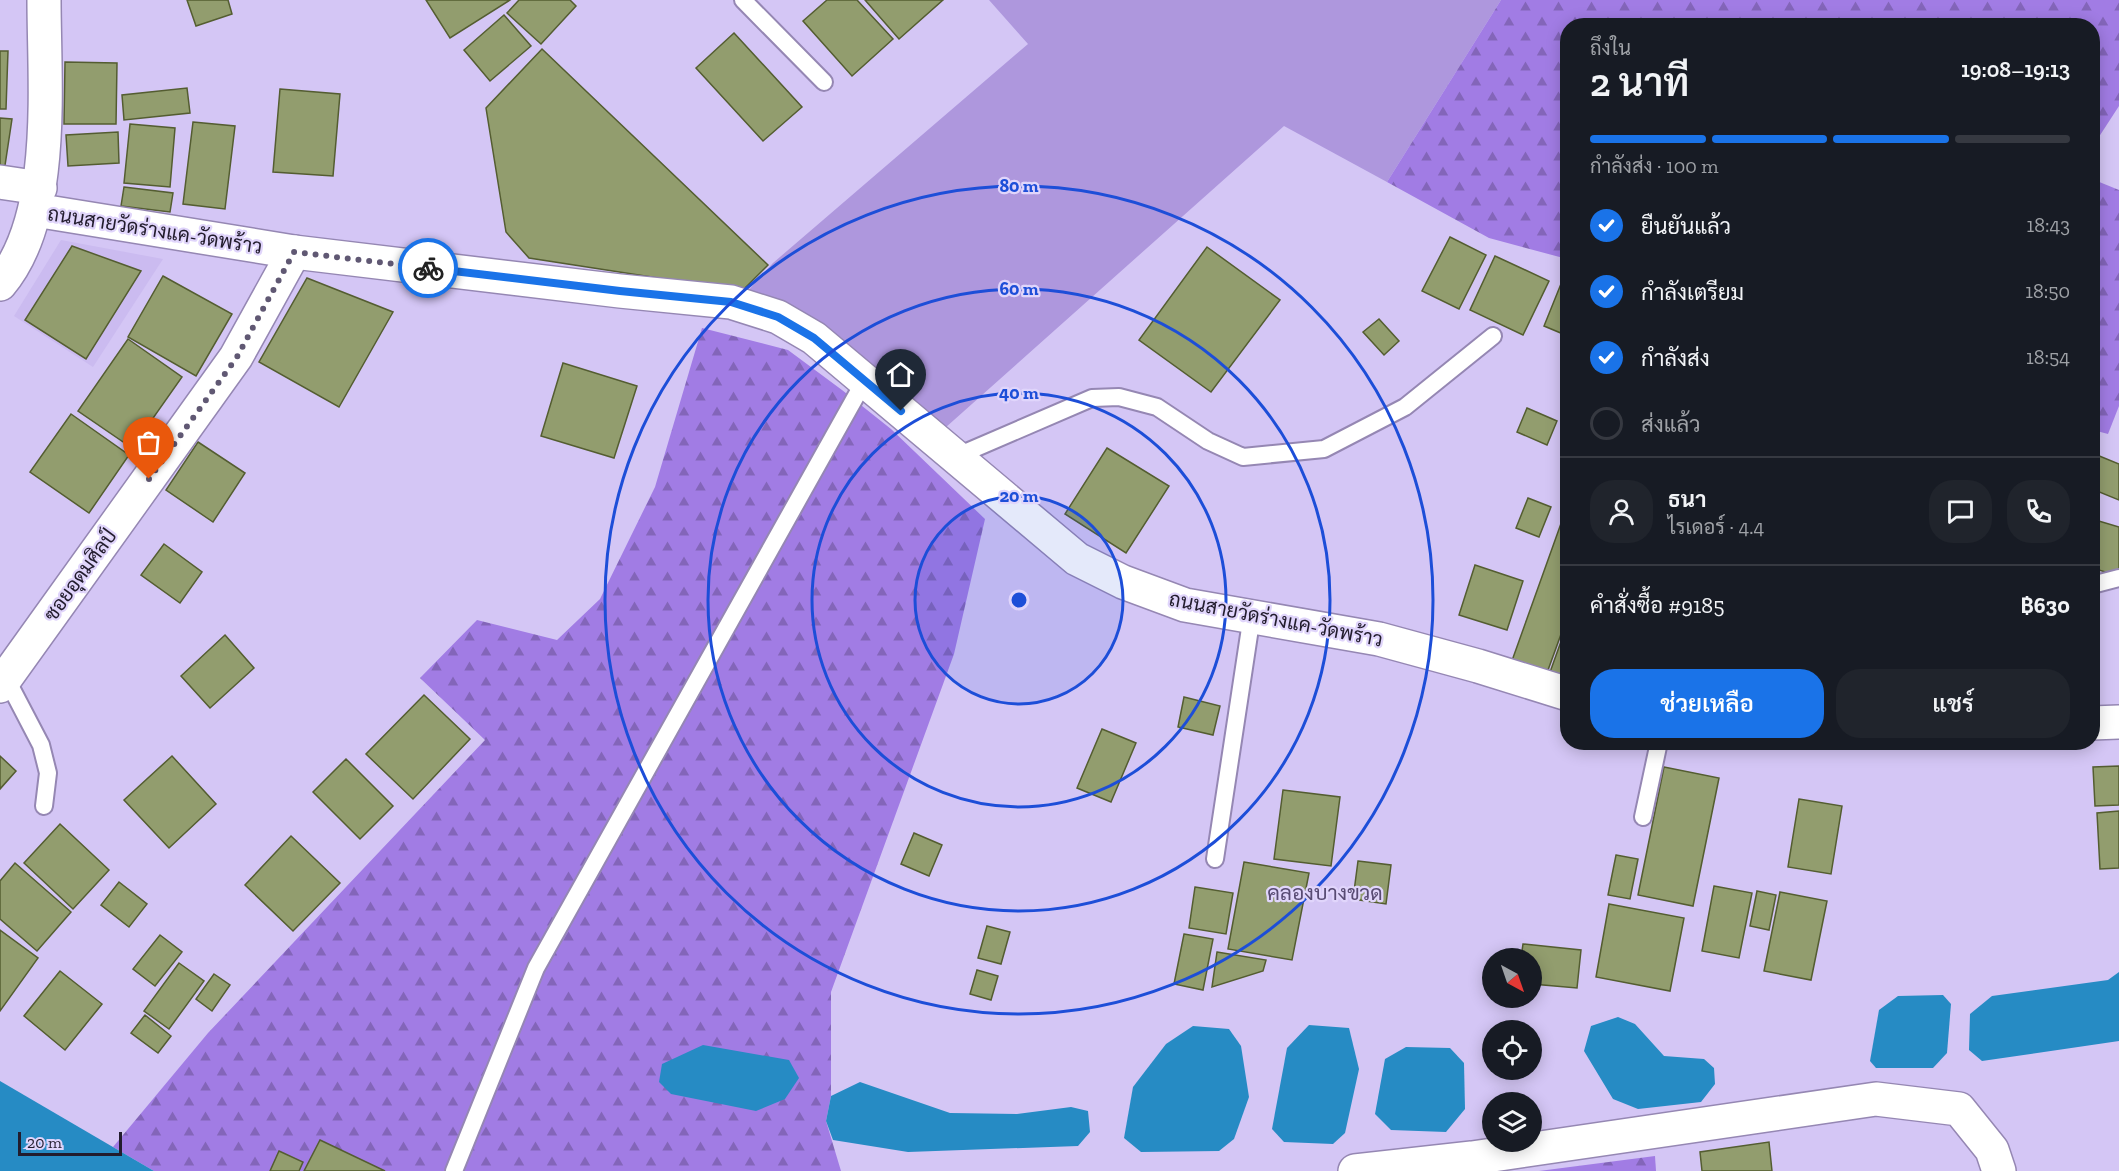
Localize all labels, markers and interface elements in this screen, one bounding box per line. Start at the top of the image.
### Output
text: ถึงใน [1590,36,1631,60]
text: 19:08–19:13 [1961,56,2070,83]
text: 2 นาที [1590,59,1689,106]
text: กำลังส่ง · 100 m [1590,154,1719,178]
text: 80 m [999,175,1039,197]
street label: ถนนสายวัดร่างแค-วัดพร้าว [46,201,264,259]
icon: check [1590,209,1623,242]
text: ยืนยันแล้ว [1641,213,1731,240]
text: 18:43 [2027,213,2070,237]
courier [398,238,458,298]
icon: bike [412,252,445,285]
icon: check [1590,275,1623,308]
text: 60 m [999,278,1039,300]
text: กำลังเตรียม [1641,279,1744,306]
text: 18:50 [2025,279,2070,303]
icon: check [1590,341,1623,374]
text: กำลังส่ง [1641,345,1710,372]
text: 18:54 [2026,345,2070,369]
pin [875,349,926,411]
icon: home [884,358,917,391]
text: 40 m [999,382,1039,404]
text: ส่งแล้ว [1641,411,1701,438]
pin [123,417,174,479]
icon: bag [132,426,165,459]
button: person [1590,480,1653,543]
button: chat [1929,480,1992,543]
button: phone [2007,480,2070,543]
text: 20 m [999,485,1039,507]
text: ธนา [1668,486,1706,513]
text: ไรเดอร์ · 4.4 [1668,515,1764,539]
street label: ซอยอุดมศิลป์ [39,524,123,627]
street label: ถนนสายวัดร่างแค-วัดพร้าว [1167,587,1385,651]
centre of rings [1009,590,1029,610]
text: คำสั่งซื้อ #9185 [1590,592,1724,619]
text: ฿630 [2021,592,2070,619]
button: ช่วยเหลือ [1590,669,1824,738]
button: แชร์ [1836,669,2070,738]
district label: คลองบางขวด [1267,880,1383,905]
north arrow [1482,948,1542,1008]
map controls [1482,948,1542,1152]
button: locate [1482,1020,1542,1080]
button: layers [1482,1092,1542,1152]
scale bar [18,1129,122,1156]
text: 20 m [27,1133,62,1152]

